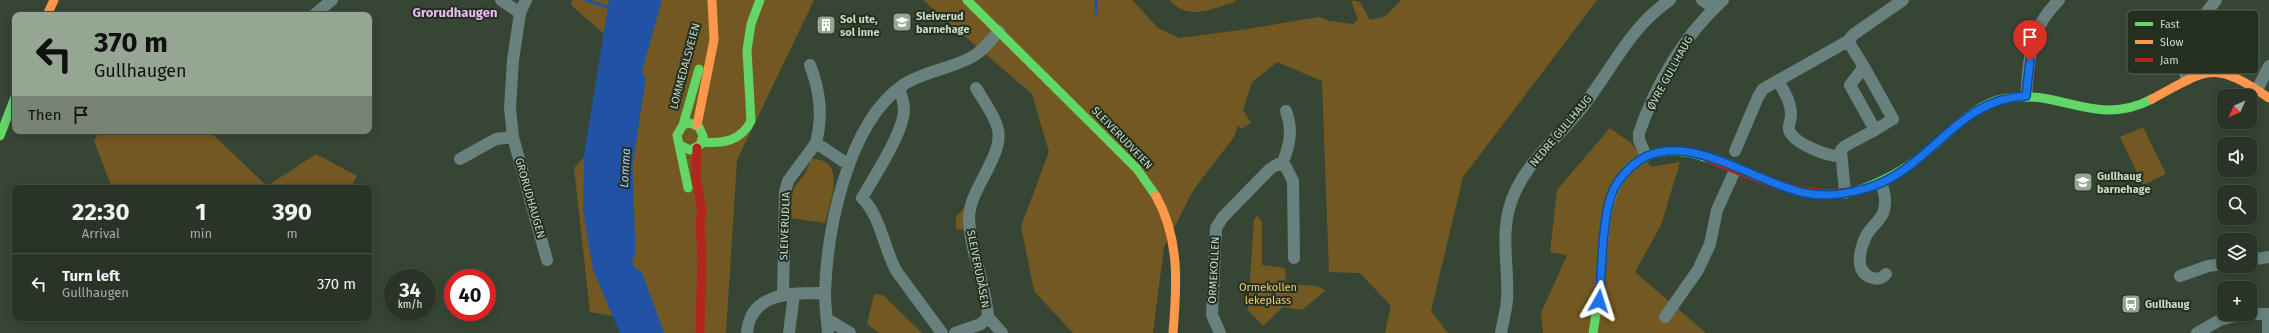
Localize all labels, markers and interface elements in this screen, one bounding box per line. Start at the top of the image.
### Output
district label: Grorudhaugen [413,5,497,20]
place label: Sleiverud barnehage [916,10,969,36]
legend [2127,10,2259,74]
school or university icon: Sleiverud barnehage [891,11,913,33]
place label: Sol ute, sol inne [840,13,879,39]
building icon: Sol ute, sol inne [815,14,837,36]
text: Fast [2160,18,2180,31]
pin [2013,20,2047,61]
street label: LOMMEDALSVEIEN [667,22,703,110]
text: 370 m [94,26,168,59]
icon: arrive [2019,26,2041,48]
icon: left [28,28,80,80]
street label: ØVRE GULLHAUG [1644,34,1696,112]
text: Slow [2160,36,2184,49]
text: Jam [2160,54,2179,67]
text: Gullhaugen [94,60,187,82]
north arrow [2217,89,2257,129]
map controls [2217,89,2257,321]
street label: NEDRE GULLHAUG [1527,93,1595,169]
icon: arrive [70,104,92,126]
street label: SLEIVERUDVEIEN [1089,104,1155,172]
text: Then [28,106,62,124]
button: sound [2217,137,2257,177]
water label: Lomma [617,148,633,188]
street label: GRORUDHAUGEN [512,156,548,240]
place label: Gullhaug barnehage [2097,170,2150,196]
school or university icon: Gullhaug barnehage [2072,171,2094,193]
button: search [2217,185,2257,225]
street label: SLEIVERUDLIA [777,191,793,260]
text: 22:30 [72,198,130,226]
text: 1 [195,198,206,226]
text: 390 [272,198,312,226]
text: Arrival [82,226,120,241]
text: min [190,226,212,241]
text: m [286,226,298,241]
street label: SLEIVERUDÅSEN [964,229,993,309]
button: layers [2217,233,2257,273]
street label: ORMEKOLLEN [1206,236,1222,304]
text: Turn left [62,267,120,285]
speed limit sign: 40 [444,269,496,321]
icon: left [28,273,50,295]
text: 370 m [317,275,356,293]
text: 34 [399,278,421,302]
position arrow [1578,280,1620,322]
park label: Ormekollen lekeplass [1239,281,1297,307]
button: + [2217,281,2257,321]
text: Gullhaugen [62,285,129,300]
bus stop icon: Gullhaug [2120,293,2142,315]
place label: Gullhaug [2145,298,2191,311]
text: km/h [398,299,422,311]

